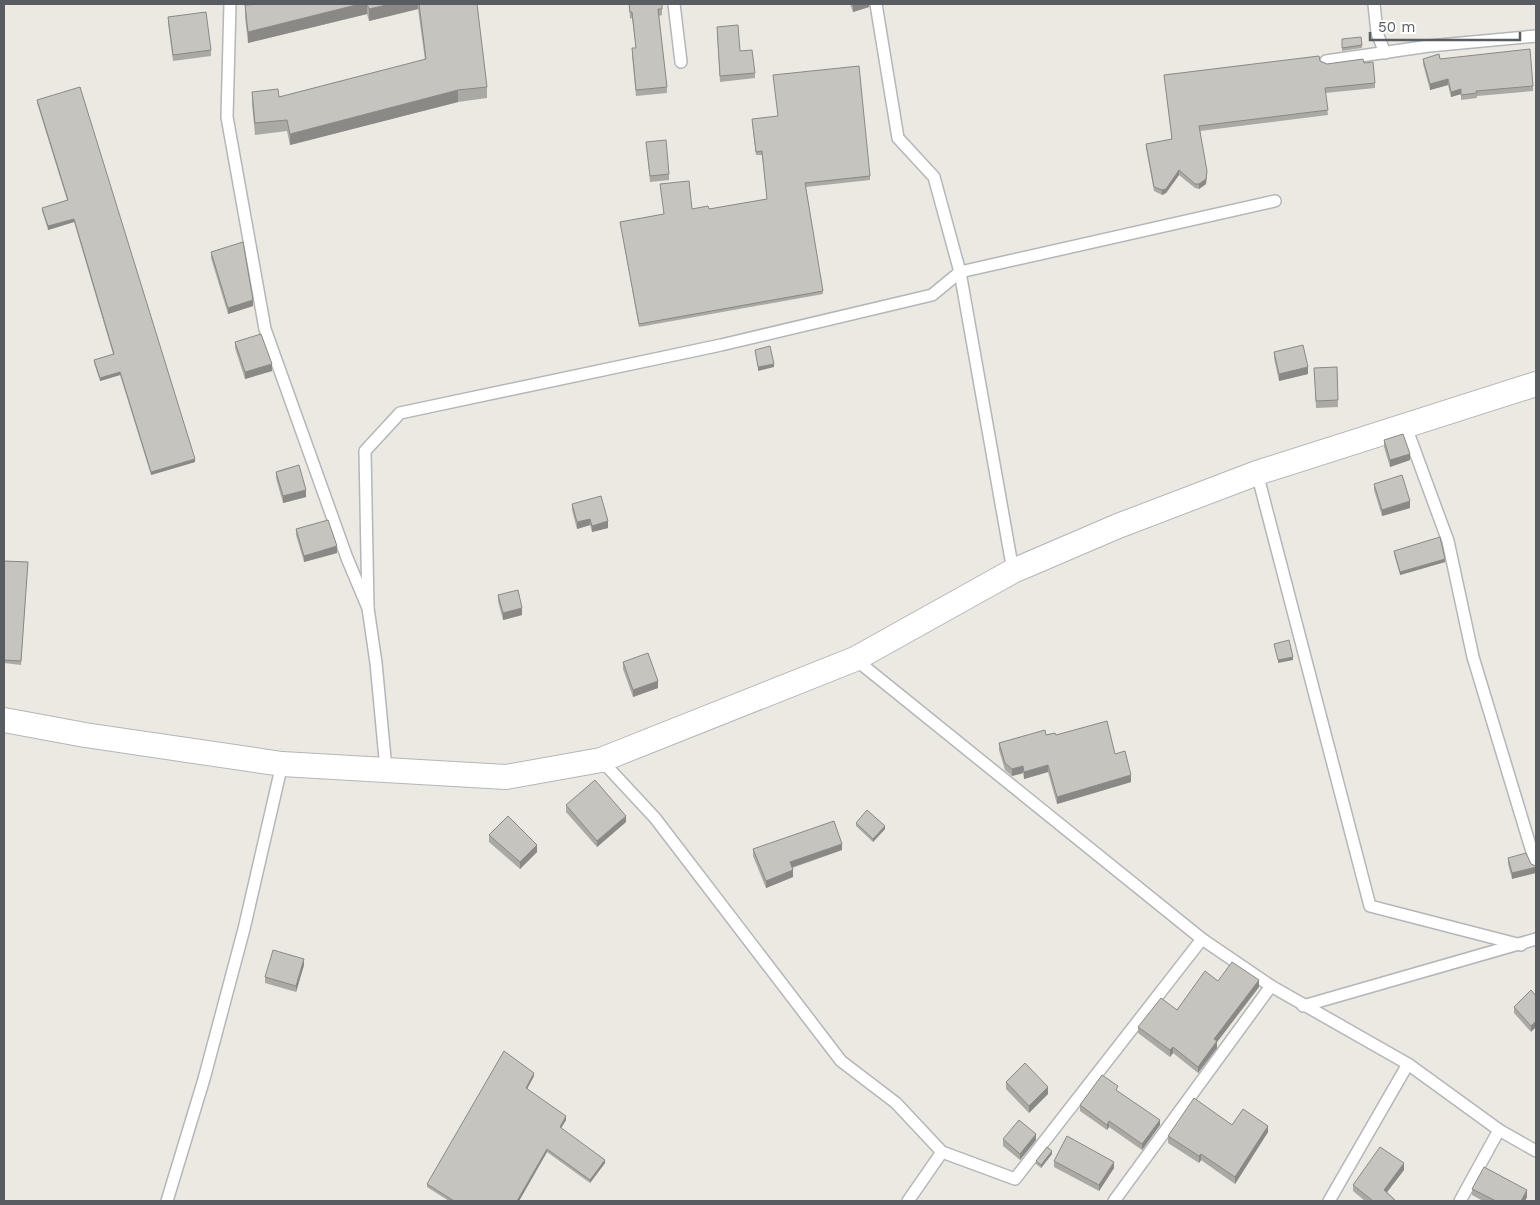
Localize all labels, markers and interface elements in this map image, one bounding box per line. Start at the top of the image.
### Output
scale bar [1370,10,1520,42]
text: 50 m [1378,18,1415,36]

